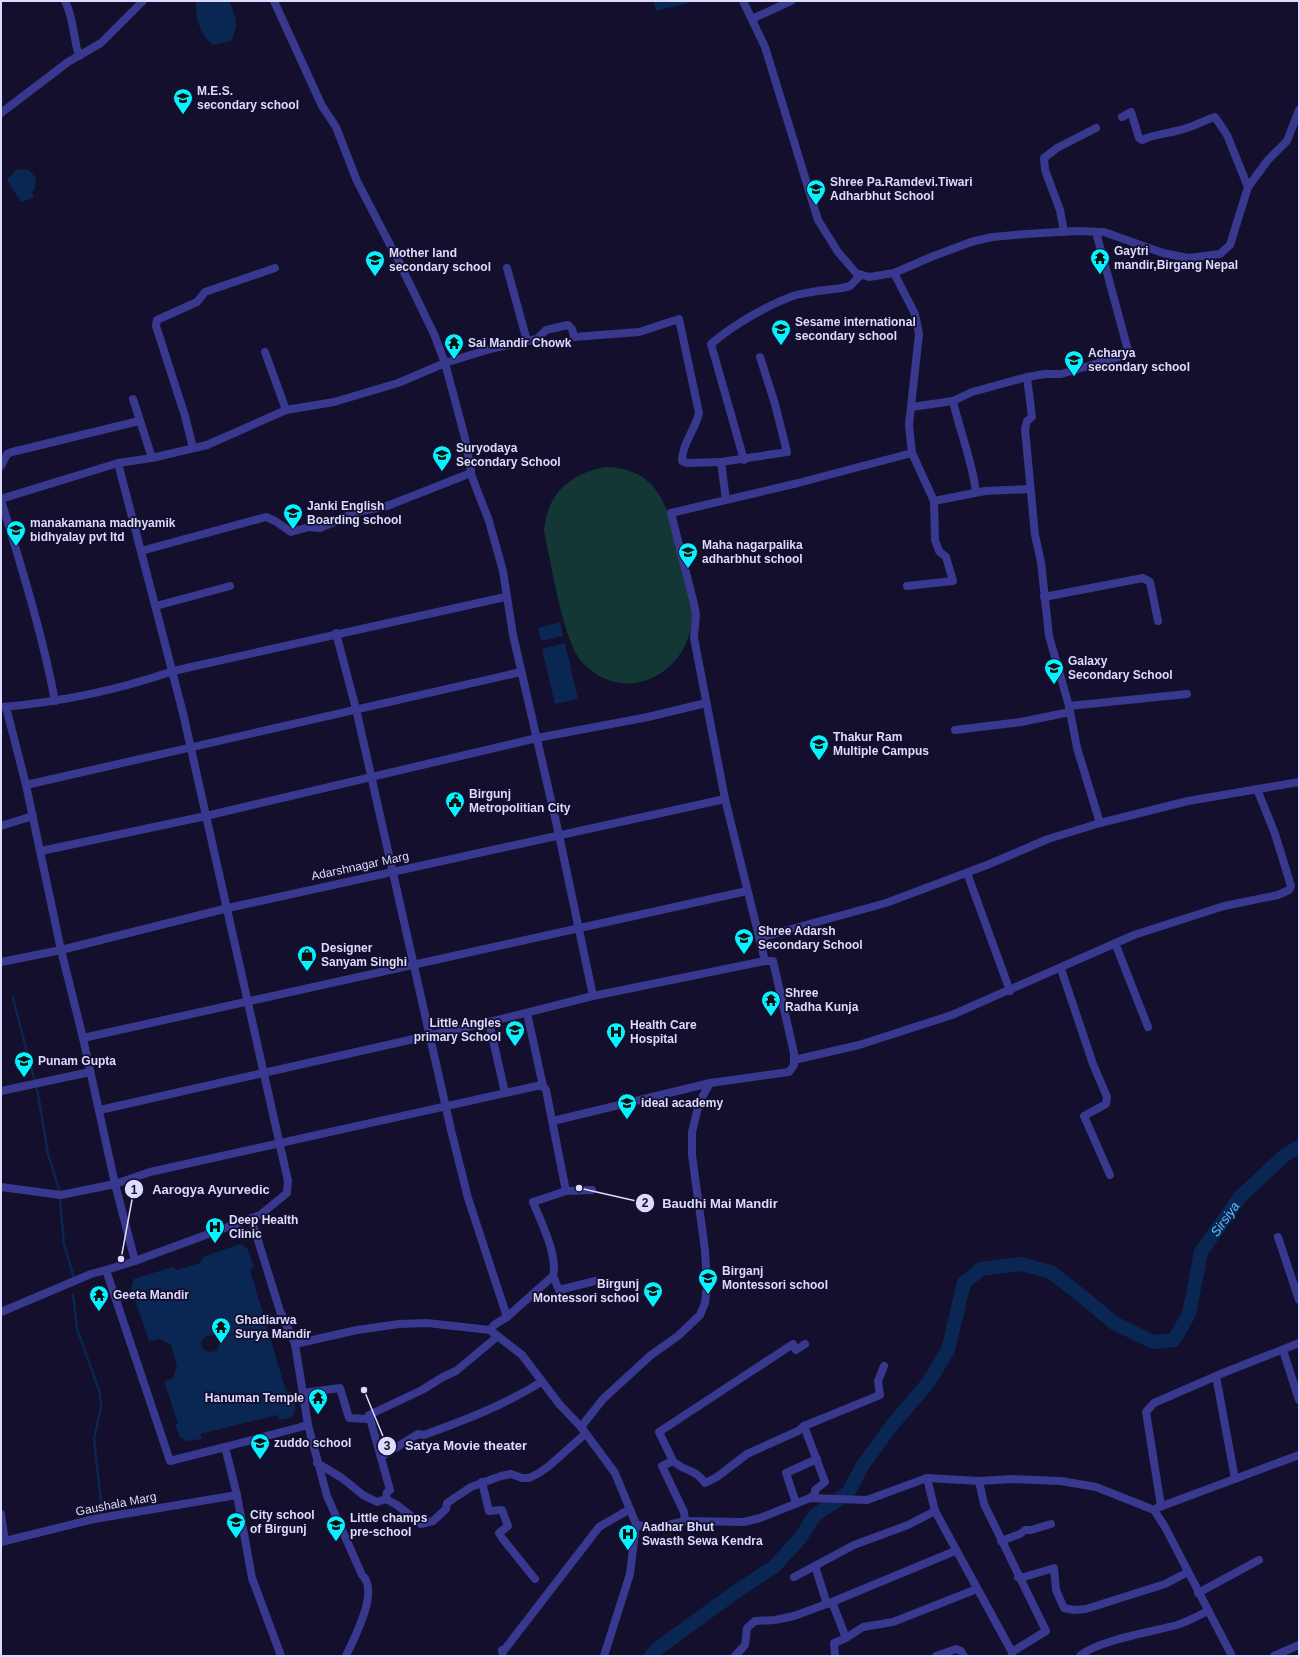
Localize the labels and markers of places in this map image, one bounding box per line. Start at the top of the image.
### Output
place label: M.E.S. secondary school [197,84,299,112]
school or university icon: M.E.S. secondary school [172,87,194,115]
place label: Shree Pa.Ramdevi.Tiwari Adharbhut School [830,175,973,203]
school or university icon: Shree Pa.Ramdevi.Tiwari Adharbhut School [805,178,827,206]
place label: Gaytri mandir,Birgang Nepal [1114,244,1238,272]
place label: Mother land secondary school [389,246,491,274]
temple icon: Gaytri mandir,Birgang Nepal [1089,247,1111,275]
school or university icon: Mother land secondary school [364,249,386,277]
place label: Sesame international secondary school [795,315,916,343]
school or university icon: Sesame international secondary school [770,318,792,346]
temple icon: Sai Mandir Chowk [443,332,465,360]
place label: Sai Mandir Chowk [468,336,572,350]
place label: Acharya secondary school [1088,346,1190,374]
school or university icon: Acharya secondary school [1063,349,1085,377]
place label: Suryodaya Secondary School [456,441,561,469]
school or university icon: Suryodaya Secondary School [431,444,453,472]
place label: Janki English Boarding school [307,499,402,527]
school or university icon: Janki English Boarding school [282,502,304,530]
place label: manakamana madhyamik bidhyalay pvt ltd [30,516,176,544]
school or university icon: manakamana madhyamik bidhyalay pvt ltd [5,519,27,547]
place label: Maha nagarpalika adharbhut school [702,538,803,566]
school or university icon: Maha nagarpalika adharbhut school [677,541,699,569]
place label: Galaxy Secondary School [1068,654,1173,682]
school or university icon: Galaxy Secondary School [1043,657,1065,685]
place label: Thakur Ram Multiple Campus [833,730,929,758]
school or university icon: Thakur Ram Multiple Campus [808,733,830,761]
place label: Birgunj Metropolitian City [469,787,571,815]
public building icon: Birgunj Metropolitian City [444,790,466,818]
place label: Shree Adarsh Secondary School [758,924,863,952]
school or university icon: Shree Adarsh Secondary School [733,927,755,955]
place label: Designer Sanyam Singhi [321,941,407,969]
shop icon: Designer Sanyam Singhi [296,944,318,972]
place label: Shree Radha Kunja [785,986,859,1014]
temple icon: Shree Radha Kunja [760,989,782,1017]
place label: Little Angles primary School [414,1016,501,1044]
place label: Health Care Hospital [630,1018,697,1046]
school or university icon: Little Angles primary School [504,1019,526,1047]
hospital icon: Health Care Hospital [605,1021,627,1049]
school or university icon: Punam Gupta [13,1050,35,1078]
place label: Punam Gupta [38,1054,116,1068]
school or university icon: ideal academy [616,1092,638,1120]
place label: ideal academy [641,1096,723,1110]
callout: Aarogya Ayurvedic [124,1177,278,1202]
callout: Baudhi Mai Mandir [635,1191,786,1216]
place label: Deep Health Clinic [229,1213,298,1241]
hospital icon: Deep Health Clinic [204,1216,226,1244]
place label: Birganj Montessori school [722,1264,828,1292]
school or university icon: Birganj Montessori school [697,1267,719,1295]
place label: Birgunj Montessori school [533,1277,639,1305]
school or university icon: Birgunj Montessori school [642,1280,664,1308]
temple icon: Geeta Mandir [88,1284,110,1312]
place label: Geeta Mandir [113,1288,189,1302]
place label: Ghadiarwa Surya Mandir [235,1313,311,1341]
temple icon: Ghadiarwa Surya Mandir [210,1316,232,1344]
temple icon: Hanuman Temple [307,1387,329,1415]
place label: Hanuman Temple [205,1391,304,1405]
school or university icon: zuddo school [249,1432,271,1460]
callout: Satya Movie theater [377,1433,535,1458]
place label: zuddo school [274,1436,351,1450]
place label: City school of Birgunj [250,1508,315,1536]
school or university icon: City school of Birgunj [225,1511,247,1539]
place label: Little champs pre-school [350,1511,428,1539]
school or university icon: Little champs pre-school [325,1514,347,1542]
place label: Aadhar Bhut Swasth Sewa Kendra [642,1520,763,1548]
hospital icon: Aadhar Bhut Swasth Sewa Kendra [617,1523,639,1551]

